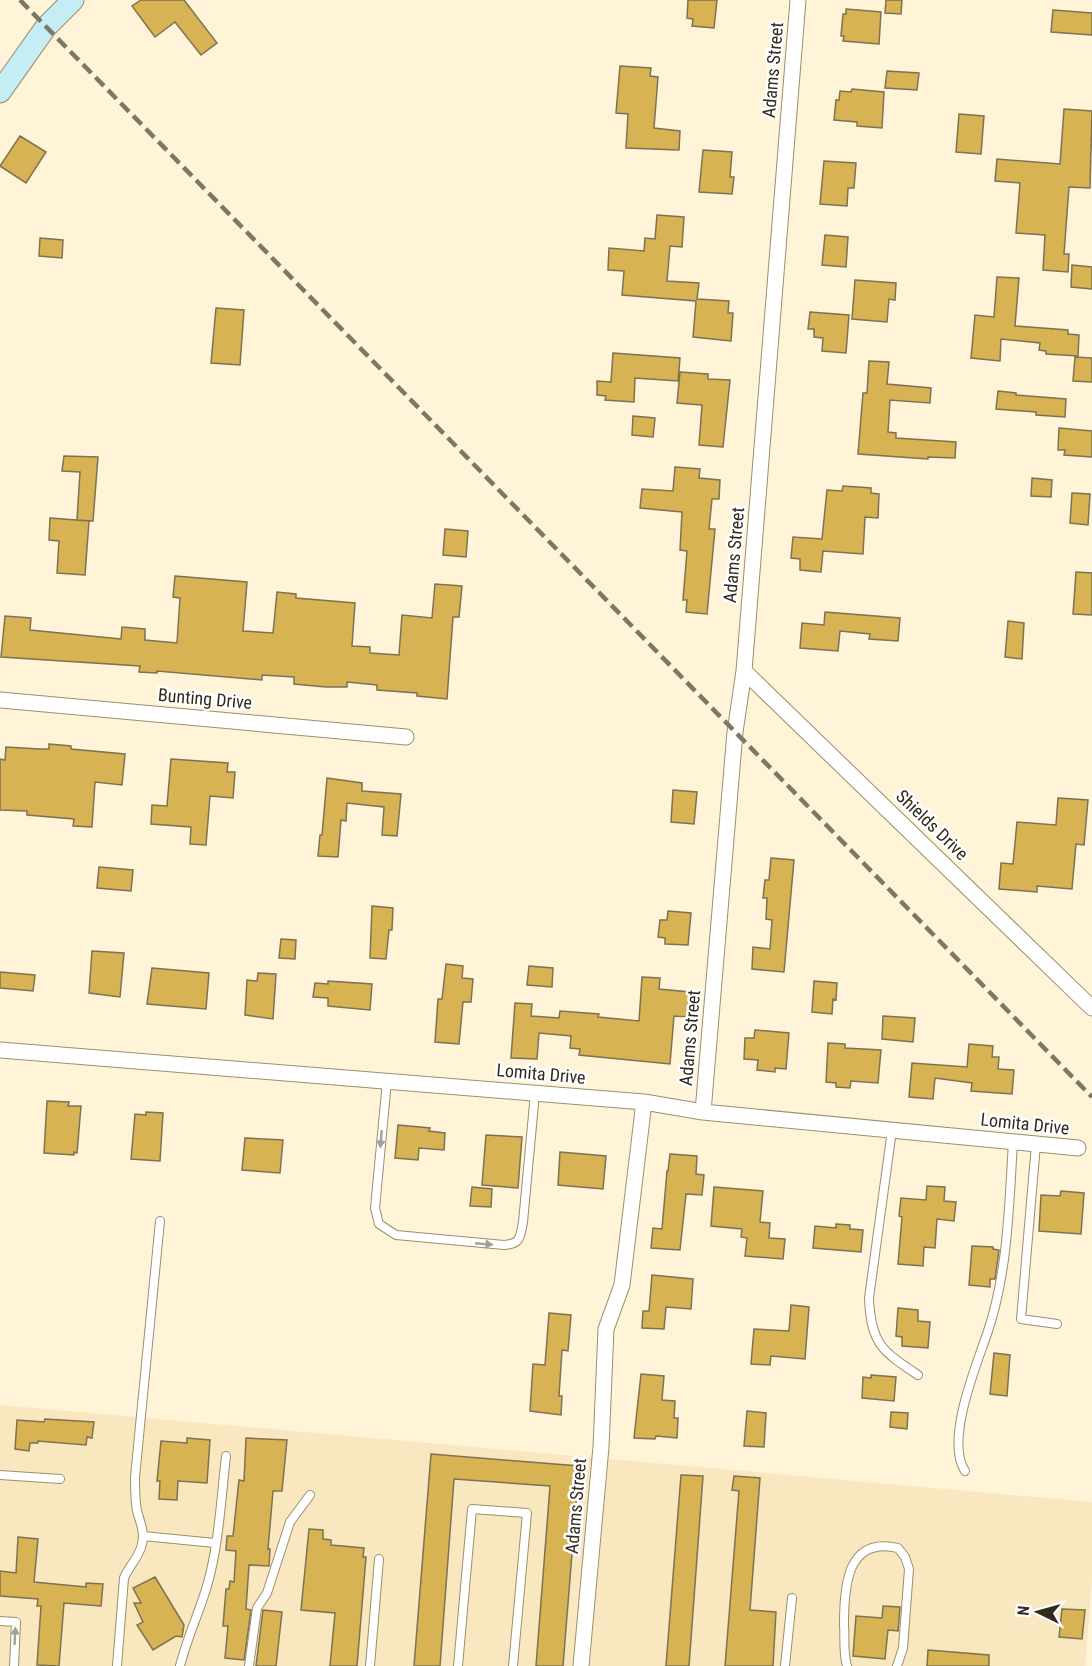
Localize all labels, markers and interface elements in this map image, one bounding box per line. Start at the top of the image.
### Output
street label: Adams Street [758,21,787,119]
street label: Adams Street [719,506,748,604]
street label: Bunting Drive [157,684,253,713]
street label: Shields Drive [892,785,973,864]
street label: Adams Street [675,989,704,1087]
street label: Lomita Drive [496,1059,586,1088]
street label: Lomita Drive [980,1108,1071,1139]
one-way arrow [376,1130,386,1149]
one-way arrow [475,1239,494,1249]
street label: Adams Street [561,1457,590,1555]
north arrow [1008,1582,1068,1642]
text: N [1014,1605,1033,1616]
one-way arrow [11,1627,20,1646]

